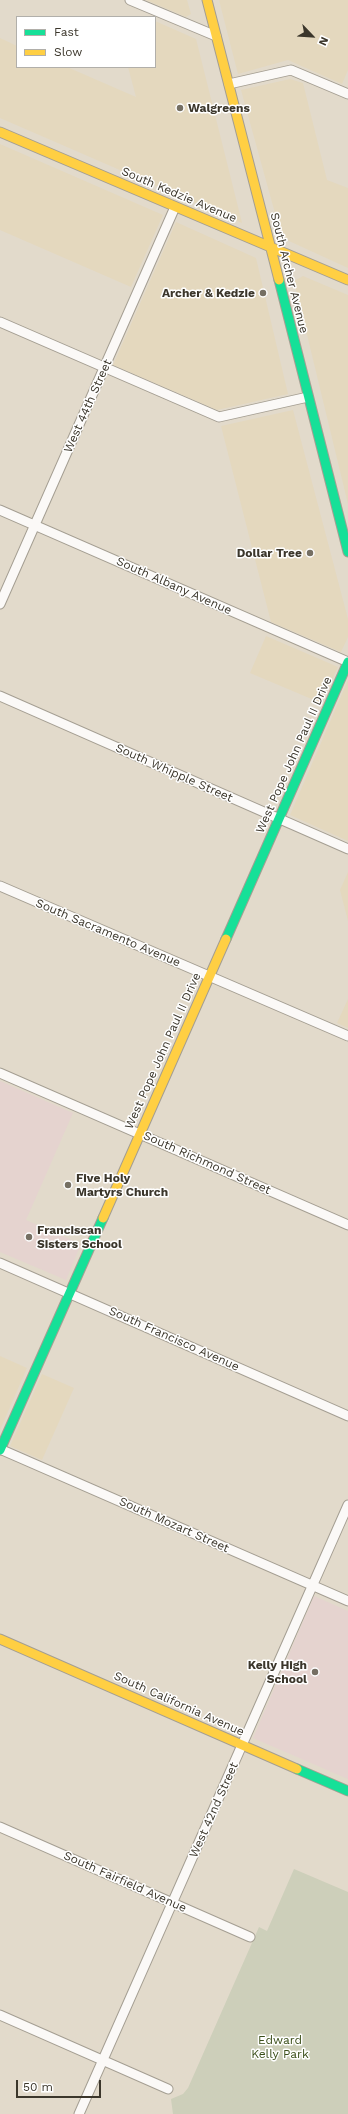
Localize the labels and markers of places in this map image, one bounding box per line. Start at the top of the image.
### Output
place label: Walgreens [188,101,250,115]
marker: Walgreens [175,103,185,113]
place label: Archer & Kedzie [162,286,255,300]
marker: Archer & Kedzie [258,288,268,298]
place label: Dollar Tree [237,546,302,560]
marker: Dollar Tree [305,548,315,558]
place label: Five Holy Martyrs Church [76,1171,168,1199]
marker: Five Holy Martyrs Church [63,1180,73,1190]
place label: Franciscan Sisters School [37,1223,122,1251]
marker: Franciscan Sisters School [24,1232,34,1242]
place label: Kelly High School [248,1658,307,1686]
marker: Kelly High School [310,1667,320,1677]

